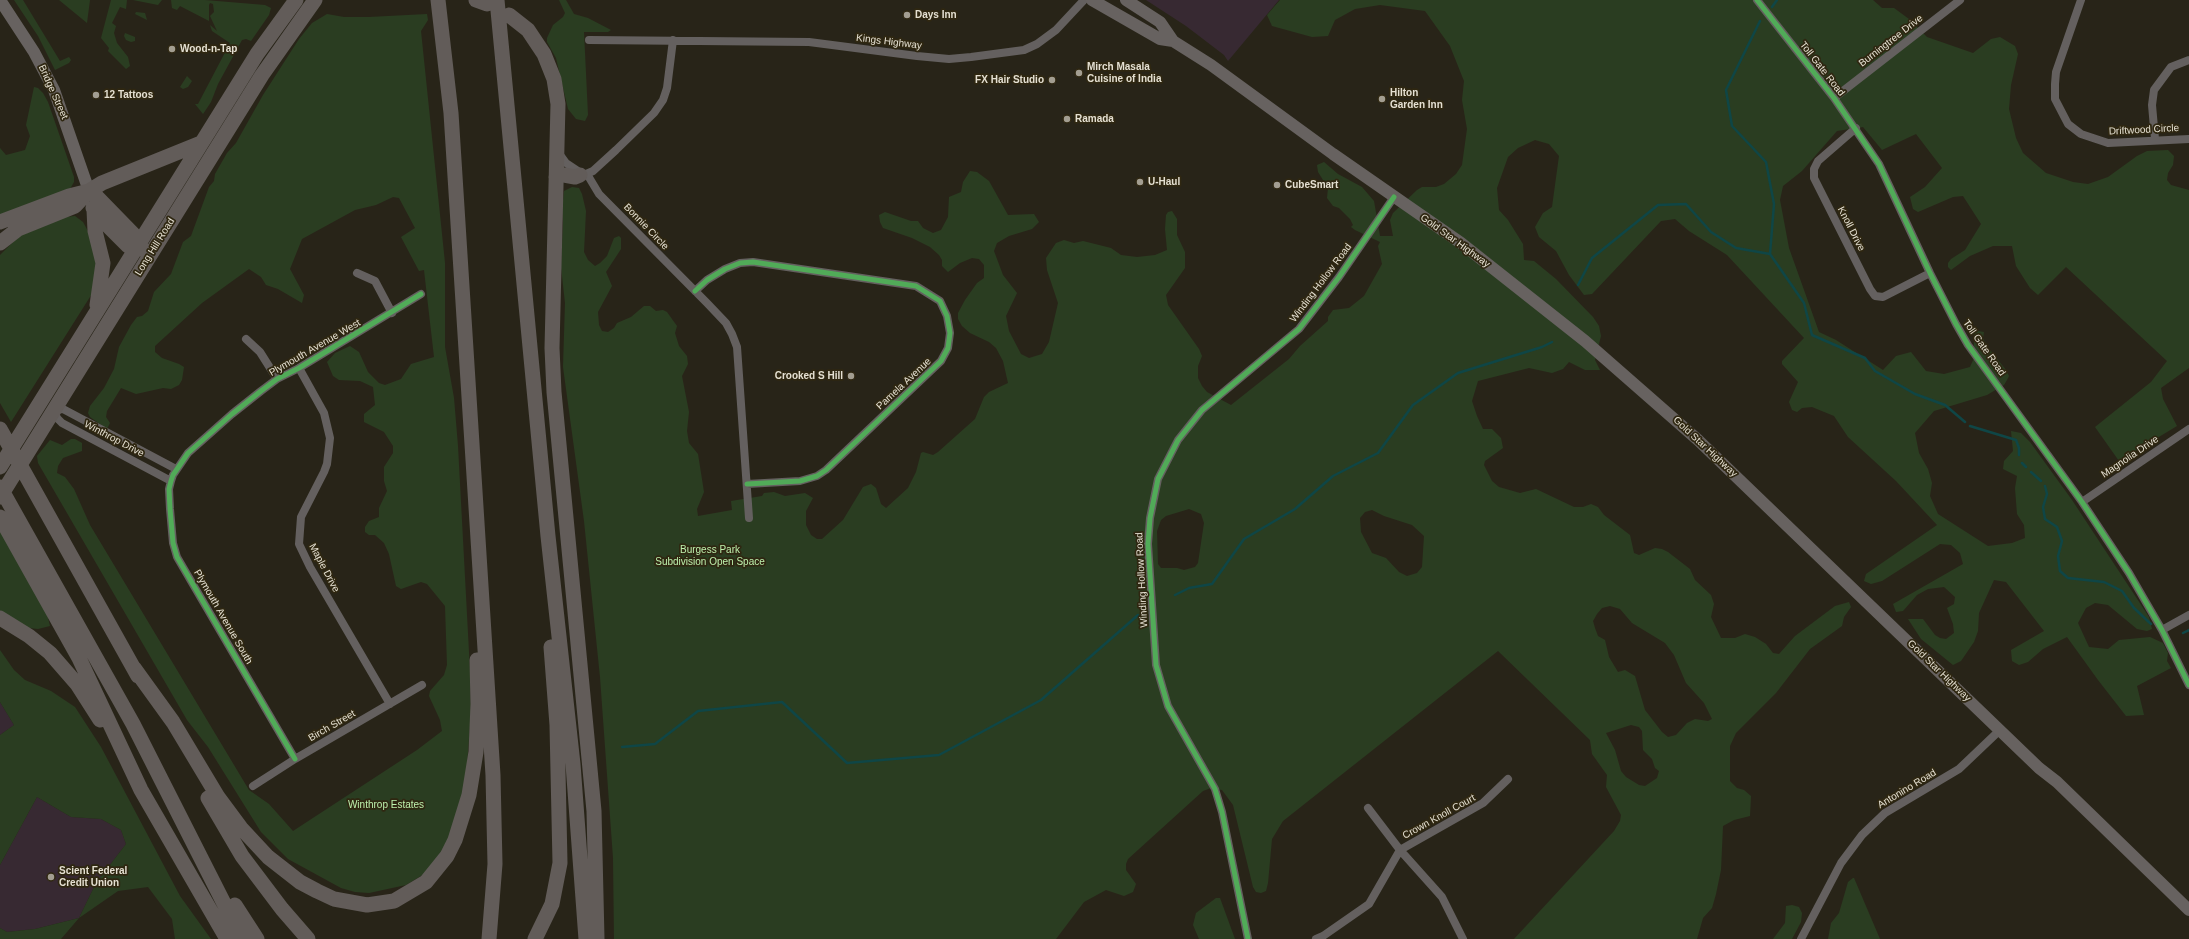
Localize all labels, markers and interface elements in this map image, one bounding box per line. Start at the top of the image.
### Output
place label: Days Inn [915,9,957,21]
marker: Days Inn [902,10,912,20]
street label: Burningtree Drive [1857,12,1925,70]
street label: Kings Highway [855,32,923,52]
street label: Toll Gate Road [1797,39,1847,99]
place label: Wood-n-Tap [180,43,237,55]
marker: Wood-n-Tap [167,44,177,54]
place label: Mirch Masala Cuisine of India [1087,61,1161,84]
street label: Bridge Street [36,63,70,121]
marker: Mirch Masala Cuisine of India [1074,68,1084,78]
place label: FX Hair Studio [975,74,1044,86]
marker: FX Hair Studio [1047,75,1057,85]
place label: Hilton Garden Inn [1390,87,1443,110]
place label: 12 Tattoos [104,89,153,101]
marker: 12 Tattoos [91,90,101,100]
marker: Hilton Garden Inn [1377,94,1387,104]
place label: Ramada [1075,113,1114,125]
marker: Ramada [1062,114,1072,124]
street label: Driftwood Circle [2108,122,2180,138]
place label: U-Haul [1148,176,1180,188]
marker: U-Haul [1135,177,1145,187]
place label: CubeSmart [1285,179,1338,191]
marker: CubeSmart [1272,180,1282,190]
street label: Bonnie Circle [621,201,671,253]
street label: Knoll Drive [1835,205,1867,253]
street label: Gold Star Highway [1418,212,1492,270]
street label: Long Hill Road [133,216,177,278]
street label: Winding Hollow Road [1287,241,1355,325]
street label: Plymouth Avenue West [267,317,363,379]
street label: Toll Gate Road [1960,317,2008,379]
street label: Pamela Avenue [874,356,934,412]
place label: Crooked S Hill [775,370,843,382]
marker: Crooked S Hill [846,371,856,381]
street label: Gold Star Highway [1670,414,1740,480]
street label: Winthrop Drive [82,418,146,460]
street label: Magnolia Drive [2099,433,2161,481]
street label: Winding Hollow Road [1134,532,1150,628]
street label: Maple Drive [306,542,342,594]
park label: Burgess Park Subdivision Open Space [655,544,765,568]
street label: Plymouth Avenue South [191,568,255,666]
street label: Gold Star Highway [1905,638,1973,704]
street label: Birch Street [306,708,358,744]
street label: Antonino Road [1876,767,1938,811]
street label: Crown Knoll Court [1401,792,1477,842]
park label: Winthrop Estates [348,799,424,811]
place label: Scient Federal Credit Union [59,865,127,888]
marker: Scient Federal Credit Union [46,872,56,882]

